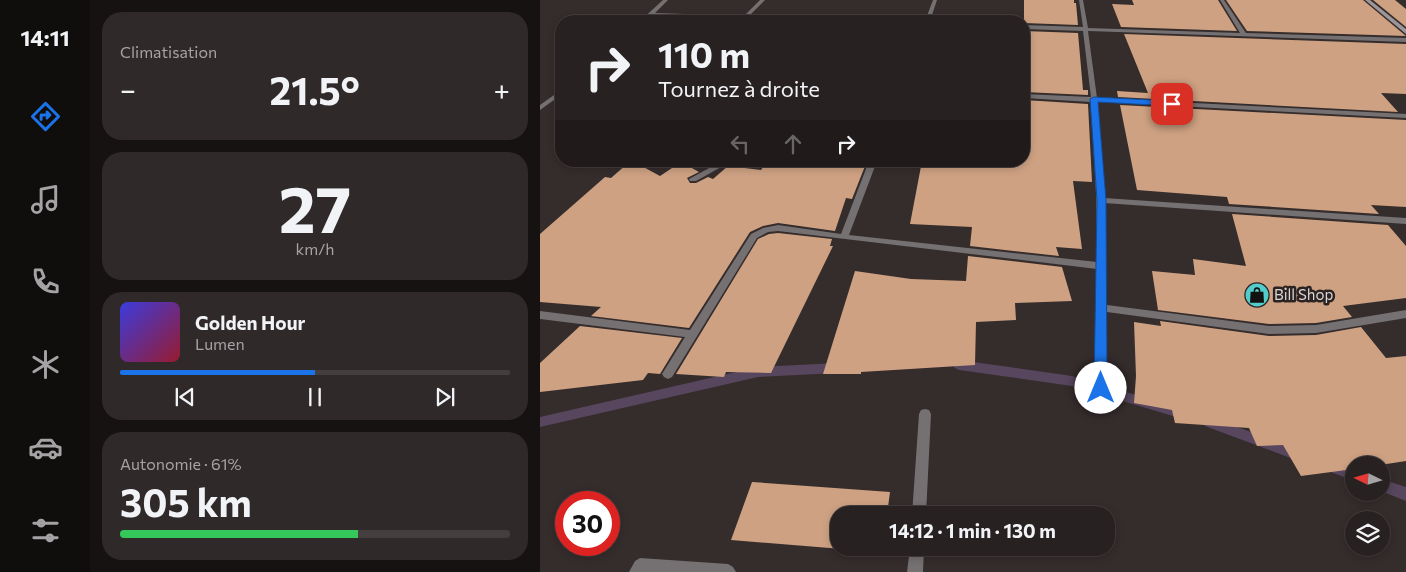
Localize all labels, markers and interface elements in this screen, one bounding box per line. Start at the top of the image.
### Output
text: 14:11 [20,24,70,51]
text: 110 m [658,32,750,75]
icon: right [575,35,640,100]
text: Climatisation [120,42,217,61]
text: 21.5° [270,66,360,113]
text: − [120,72,136,106]
text: + [494,72,510,106]
text: Tournez à droite [658,75,820,102]
pin [1151,83,1193,125]
icon: arrive [1158,90,1186,118]
icon: directions [28,99,63,134]
icon: left [726,130,754,158]
icon: ahead [779,130,807,158]
icon: right [832,130,860,158]
text: 27 [279,167,351,246]
icon: music [28,182,63,217]
text: km/h [296,239,334,258]
icon: phone [28,264,63,299]
shop icon: Bill Shop [1244,282,1270,308]
place label: Bill Shop [1274,285,1333,303]
text: Golden Hour [195,311,305,334]
text: Lumen [195,334,245,353]
icon: climate [28,347,63,382]
position arrow [1074,361,1126,413]
icon: previous [171,383,199,411]
icon: pause [301,383,329,411]
icon: next [431,383,459,411]
icon: car [28,430,63,465]
text: Autonomie · 61% [120,454,242,473]
north arrow [1345,456,1390,501]
map controls [1345,456,1390,556]
text: 305 km [120,478,252,525]
speed limit sign: 30 [555,491,620,556]
button: layers [1345,511,1390,556]
icon: filters [28,513,63,548]
text: 14:12 · 1 min · 130 m [889,519,1056,542]

